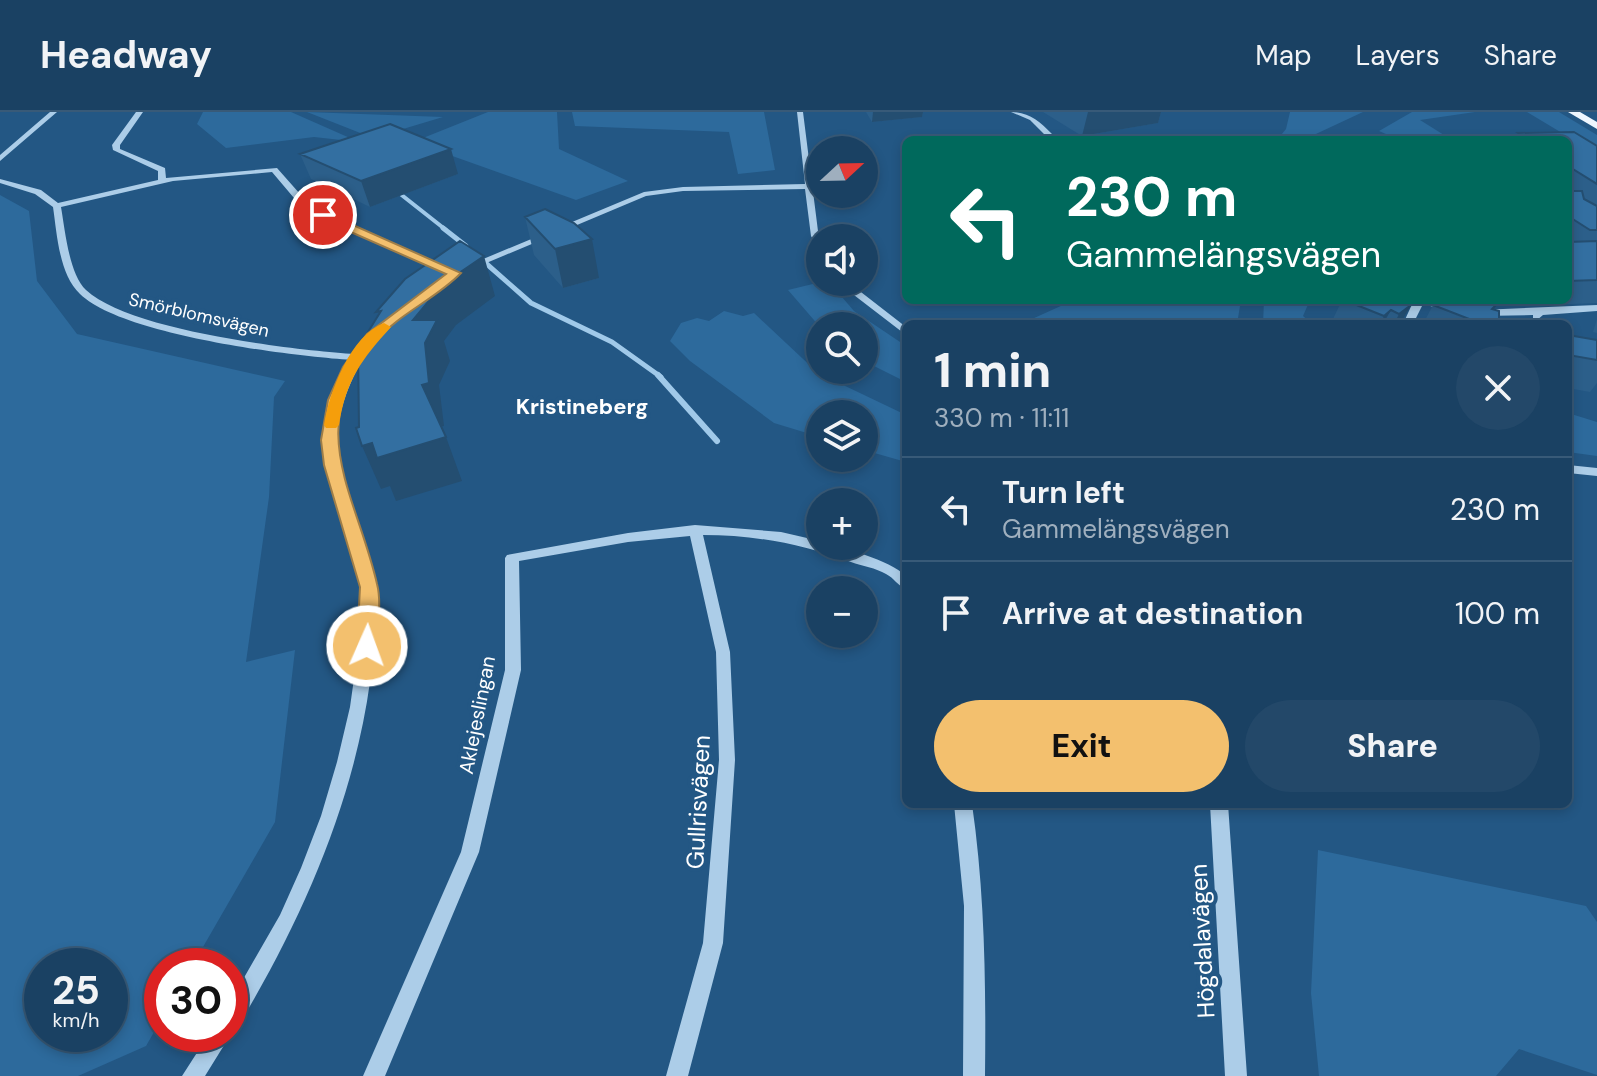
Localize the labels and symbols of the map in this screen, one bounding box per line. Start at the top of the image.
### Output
north arrow [806,136,878,208]
pin [289,181,357,249]
street label: Smörblomsvägen [126,287,272,343]
district label: Kristineberg [516,392,648,421]
position arrow [325,604,409,688]
street label: Aklejeslingan [453,654,501,776]
street label: Gullrisvägen [679,734,717,870]
street label: Högdalavägen [1182,863,1222,1019]
speed limit sign: 30 [144,948,248,1052]

